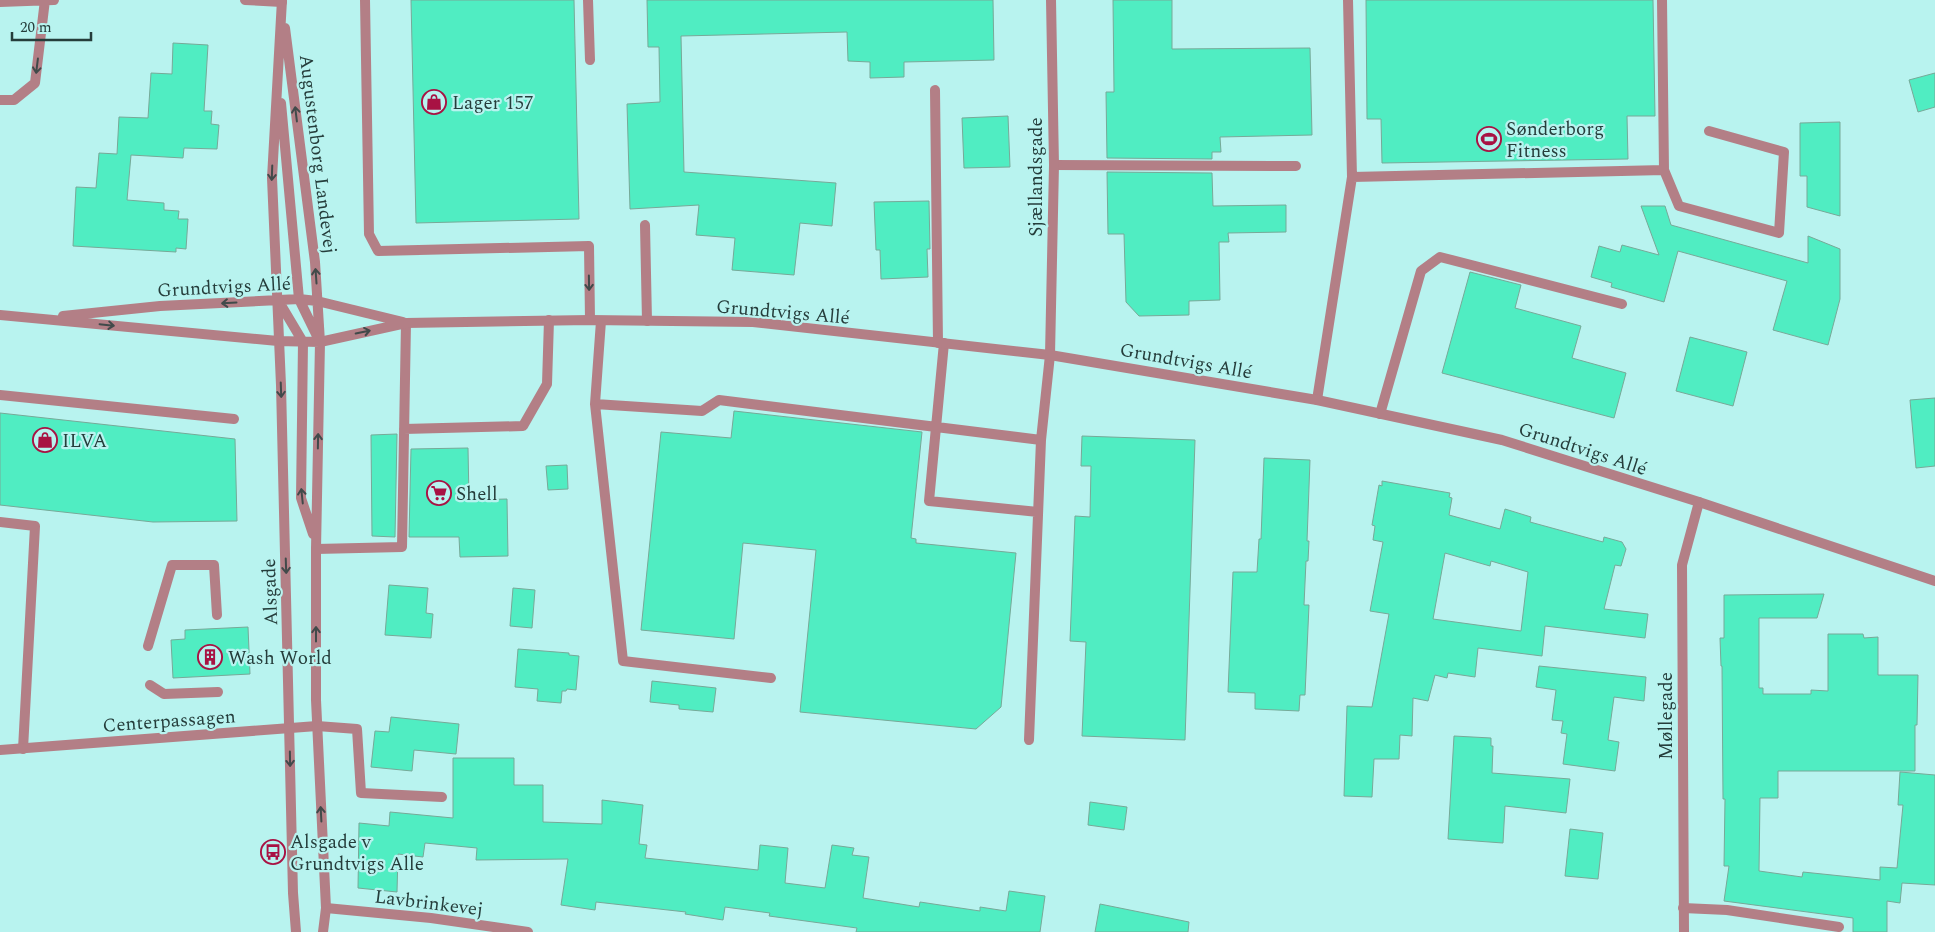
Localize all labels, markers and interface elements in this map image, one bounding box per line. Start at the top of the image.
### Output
scale bar [12,10,91,42]
text: 20 m [20,16,52,39]
street label: Augustenborg Landevej [291,53,344,255]
one-way arrow [32,58,42,74]
shop icon: Lager 157 [421,89,447,115]
place label: Lager 157 [452,89,533,118]
one-way arrow [291,107,301,123]
place label: Sønderborg Fitness [1506,115,1604,166]
street label: Sjællandsgade [1022,117,1051,237]
sports icon: Sønderborg Fitness [1476,126,1502,152]
one-way arrow [268,165,277,181]
one-way arrow [311,268,320,284]
street label: Grundtvigs Allé [156,270,292,305]
one-way arrow [585,275,594,291]
street label: Grundtvigs Allé [715,292,851,333]
one-way arrow [222,298,238,307]
one-way arrow [98,320,114,329]
one-way arrow [355,327,371,336]
street label: Grundtvigs Allé [1117,336,1254,387]
one-way arrow [276,382,286,398]
street label: Grundtvigs Allé [1514,415,1651,484]
shop icon: ILVA [32,427,58,453]
place label: ILVA [62,427,107,456]
one-way arrow [313,433,323,449]
supermarket icon: Shell [426,480,452,506]
place label: Shell [456,480,498,509]
one-way arrow [297,488,307,504]
one-way arrow [281,557,290,573]
street label: Alsgade [255,558,286,626]
one-way arrow [311,626,321,642]
building icon: Wash World [197,644,223,670]
place label: Wash World [228,644,332,673]
street label: Møllegade [1652,672,1681,760]
street label: Centerpassagen [101,702,237,741]
one-way arrow [285,751,294,767]
one-way arrow [317,806,326,822]
place label: Alsgade v Grundtvigs Alle [290,828,424,879]
bus stop icon: Alsgade v Grundtvigs Alle [260,839,286,865]
street label: Lavbrinkevej [373,882,485,925]

